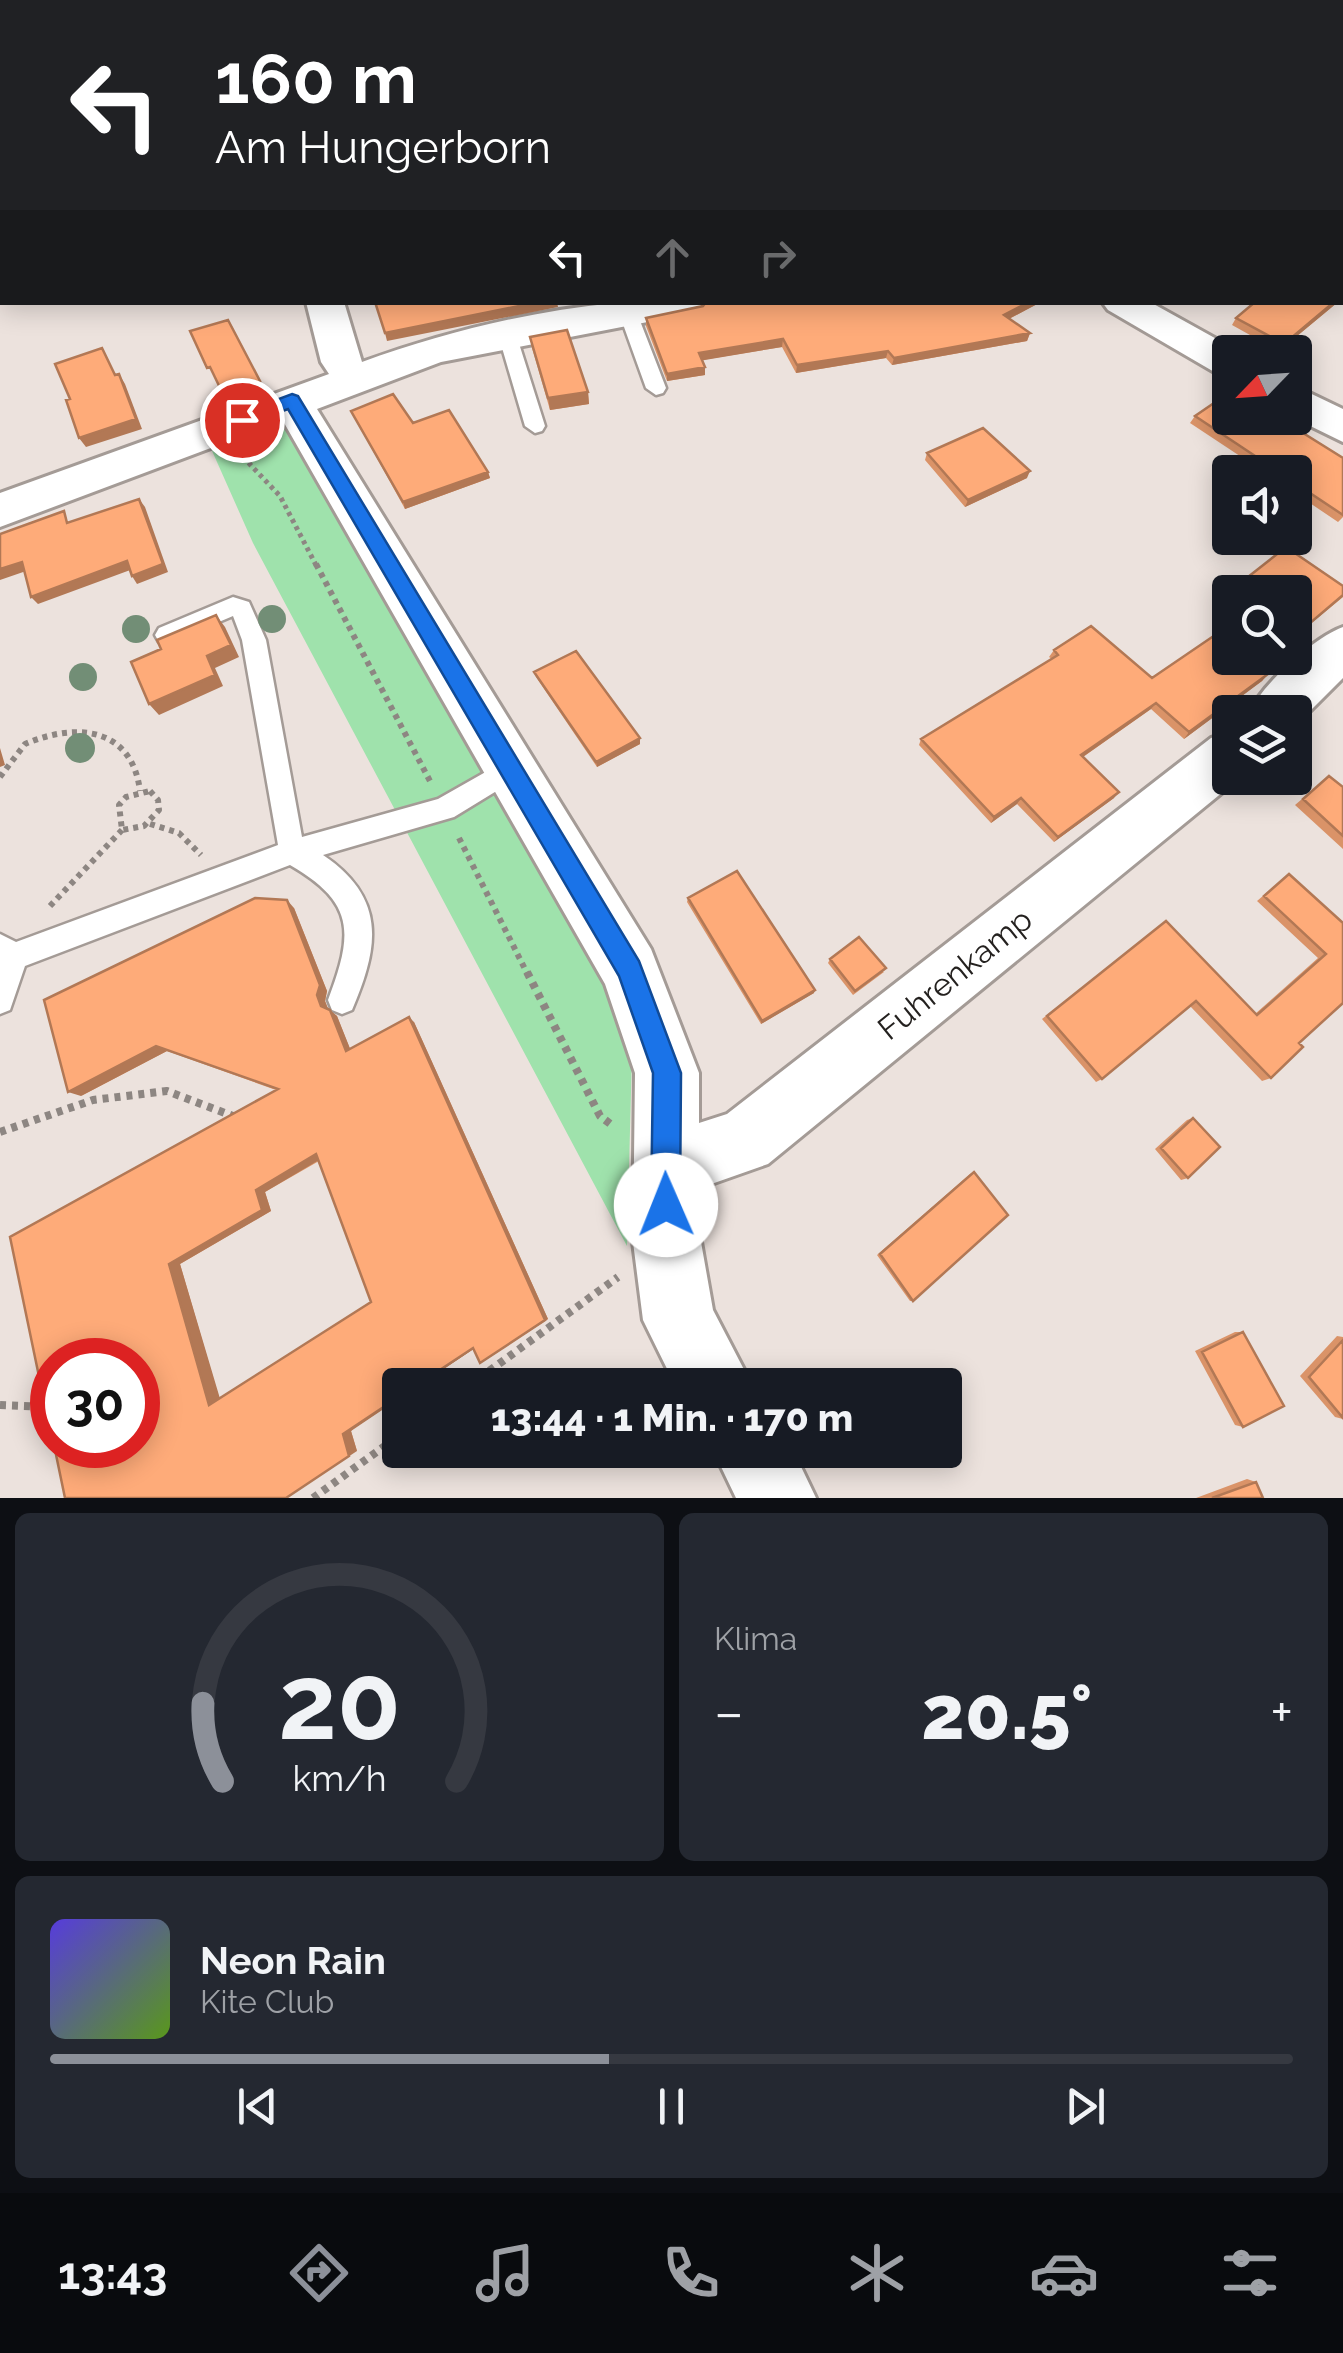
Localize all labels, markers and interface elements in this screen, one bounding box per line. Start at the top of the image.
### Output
text: 160 m [215,37,417,119]
icon: left [50,40,180,170]
text: Am Hungerborn [215,121,551,174]
icon: left [540,230,595,285]
icon: ahead [645,230,700,285]
icon: right [750,230,805,285]
north arrow [1212,335,1312,435]
map controls [1212,335,1312,795]
pin [200,378,285,463]
icon: arrive [215,393,270,448]
button: sound [1212,455,1312,555]
button: search [1212,575,1312,675]
button: layers [1212,695,1312,795]
street label: Fuhrenkamp [870,900,1039,1047]
position arrow [614,1153,718,1257]
speed limit sign: 30 [30,1338,160,1468]
text: 13:44 · 1 Min. · 170 m [491,1395,853,1440]
text: Klima [714,1620,797,1657]
text: 20 [278,1641,401,1763]
text: 20.5° [921,1668,1093,1757]
text: − [714,1680,744,1745]
text: + [1270,1680,1293,1745]
text: km/h [292,1757,387,1799]
text: Neon Rain [200,1938,386,1983]
text: Kite Club [200,1983,334,2020]
icon: previous [230,2079,285,2134]
icon: pause [644,2079,699,2134]
icon: next [1058,2079,1113,2134]
icon: directions [284,2238,354,2308]
icon: music [470,2238,540,2308]
icon: phone [656,2238,726,2308]
icon: climate [842,2238,912,2308]
icon: car [1029,2238,1099,2308]
icon: filters [1215,2238,1285,2308]
text: 13:43 [58,2247,167,2300]

